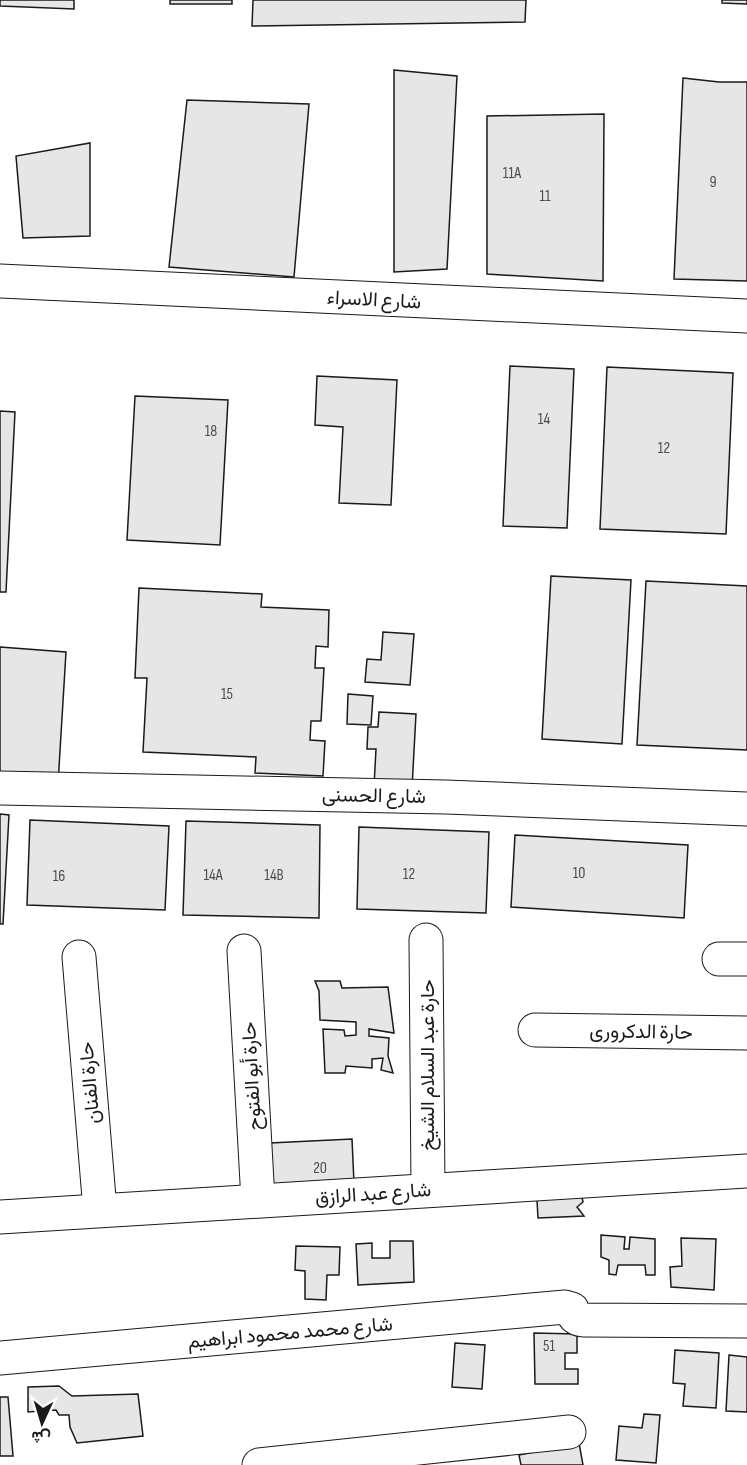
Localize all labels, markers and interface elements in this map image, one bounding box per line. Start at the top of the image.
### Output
house number: 11A [503,164,521,183]
house number: 9 [709,173,717,192]
house number: 11 [539,187,551,206]
street label: شارع الاسراء [326,286,422,315]
house number: 14 [538,410,550,429]
house number: 18 [205,422,217,441]
house number: 12 [658,439,670,458]
house number: 15 [221,685,233,704]
street label: شارع الحسنى [322,783,426,810]
house number: 10 [573,864,585,883]
house number: 12 [403,865,415,884]
house number: 14A [203,866,223,885]
house number: 14B [264,866,284,885]
house number: 16 [53,867,65,886]
street label: حارة عبد السلام الشيخ [416,979,441,1151]
street label: حارة الدكرورى [589,1019,693,1045]
street label: حارة أبو الفتوح [237,1021,268,1131]
street label: حارة الفنان [74,1041,106,1125]
house number: 20 [313,1159,327,1178]
street label: شارع عبد الرازق [314,1178,432,1211]
street label: شارع محمد محمود ابراهيم [187,1312,394,1355]
house number: 51 [543,1337,555,1356]
north arrow [12,1393,72,1453]
text: ش [31,1426,51,1447]

